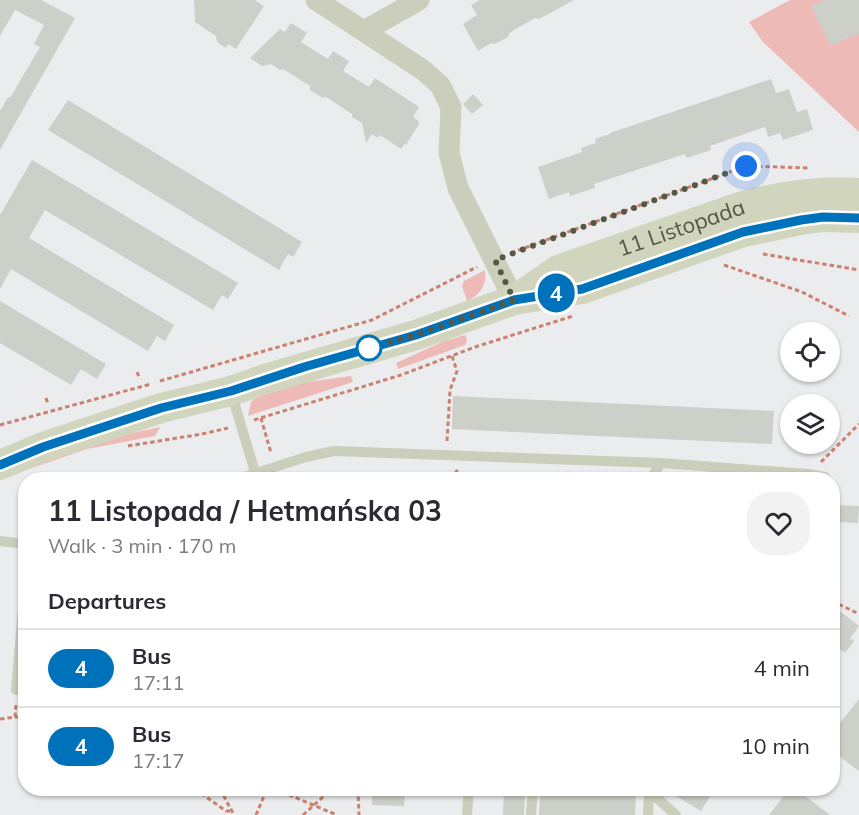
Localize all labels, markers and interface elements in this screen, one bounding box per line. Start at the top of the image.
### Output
your location [731,151,761,181]
street label: 11 Listopada [614,192,749,262]
line badge: 4 [536,274,576,312]
text: 4 [550,280,562,306]
map controls [780,322,840,454]
button: locate [780,322,840,382]
unlabelled marker [356,335,382,361]
button: layers [780,394,840,454]
button: heart [747,492,810,555]
text: 11 Listopada / Hetmańska 03 [48,493,442,528]
text: Walk · 3 min · 170 m [48,533,236,558]
text: Departures [48,587,166,615]
text: Bus [132,642,171,670]
text: 4 min [754,654,810,682]
text: 4 [75,655,87,681]
text: 17:11 [132,670,185,695]
text: Bus [132,720,171,748]
text: 10 min [740,732,810,760]
text: 4 [75,733,87,759]
text: 17:17 [132,748,185,773]

